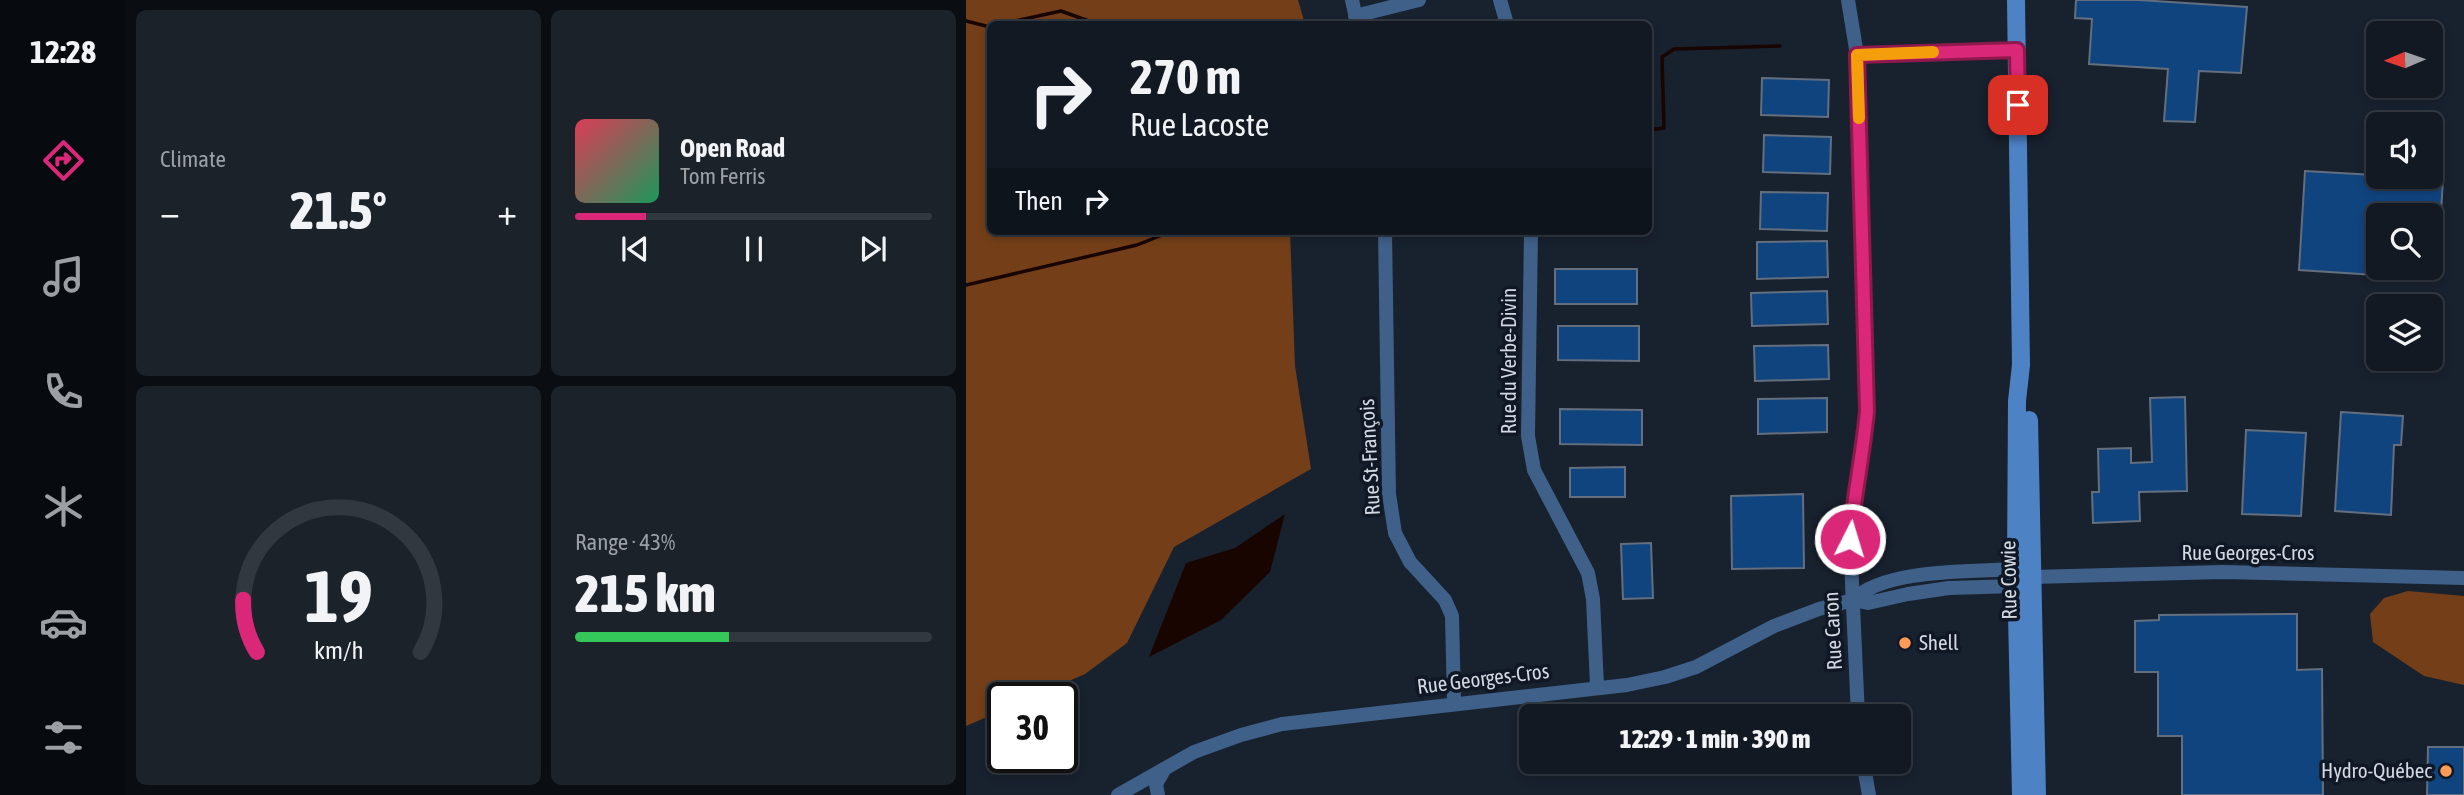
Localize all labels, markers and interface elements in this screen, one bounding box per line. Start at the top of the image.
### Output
north arrow [2366,21,2443,98]
map controls [2366,21,2443,371]
text: 12:28 [30,33,96,70]
text: 270 m [1130,48,1241,104]
icon: right [1015,49,1106,140]
pin [1988,75,2048,135]
icon: arrive [1999,86,2037,124]
text: Rue Lacoste [1130,106,1269,143]
button: sound [2366,112,2443,189]
text: Open Road [680,133,785,163]
icon: directions [39,136,88,185]
text: Climate [160,146,226,172]
text: Tom Ferris [680,163,765,189]
text: 21.5° [290,180,387,240]
icon: right [1077,182,1115,220]
text: Then [1015,186,1063,216]
text: − [160,190,180,233]
text: + [497,190,517,233]
button: search [2366,203,2443,280]
icon: previous [616,230,654,268]
icon: pause [735,230,773,268]
icon: next [854,230,892,268]
icon: music [39,252,88,301]
street label: Rue du Verbe-Divin [1496,288,1520,434]
button: layers [2366,294,2443,371]
icon: phone [39,367,88,416]
street label: Rue St-François [1354,398,1384,516]
icon: climate [39,482,88,531]
position arrow [1813,502,1887,576]
text: Range · 43% [575,529,675,555]
street label: Rue Cowie [1995,540,2021,620]
street label: Rue Georges-Cros [2182,540,2314,564]
text: 19 [304,554,373,637]
text: 215 km [575,563,716,623]
street label: Rue Caron [1818,591,1846,671]
icon: car [39,598,88,647]
place label: Shell [1919,630,1959,654]
text: km/h [314,635,363,663]
marker: Shell [1897,635,1913,651]
street label: Rue Georges-Cros [1416,658,1550,698]
speed limit sign: 30 [987,682,1078,773]
icon: filters [39,713,88,762]
text: 12:29 · 1 min · 390 m [1620,724,1810,754]
place label: Hydro-Québec [2321,758,2432,782]
marker: Hydro-Québec [2438,763,2454,779]

